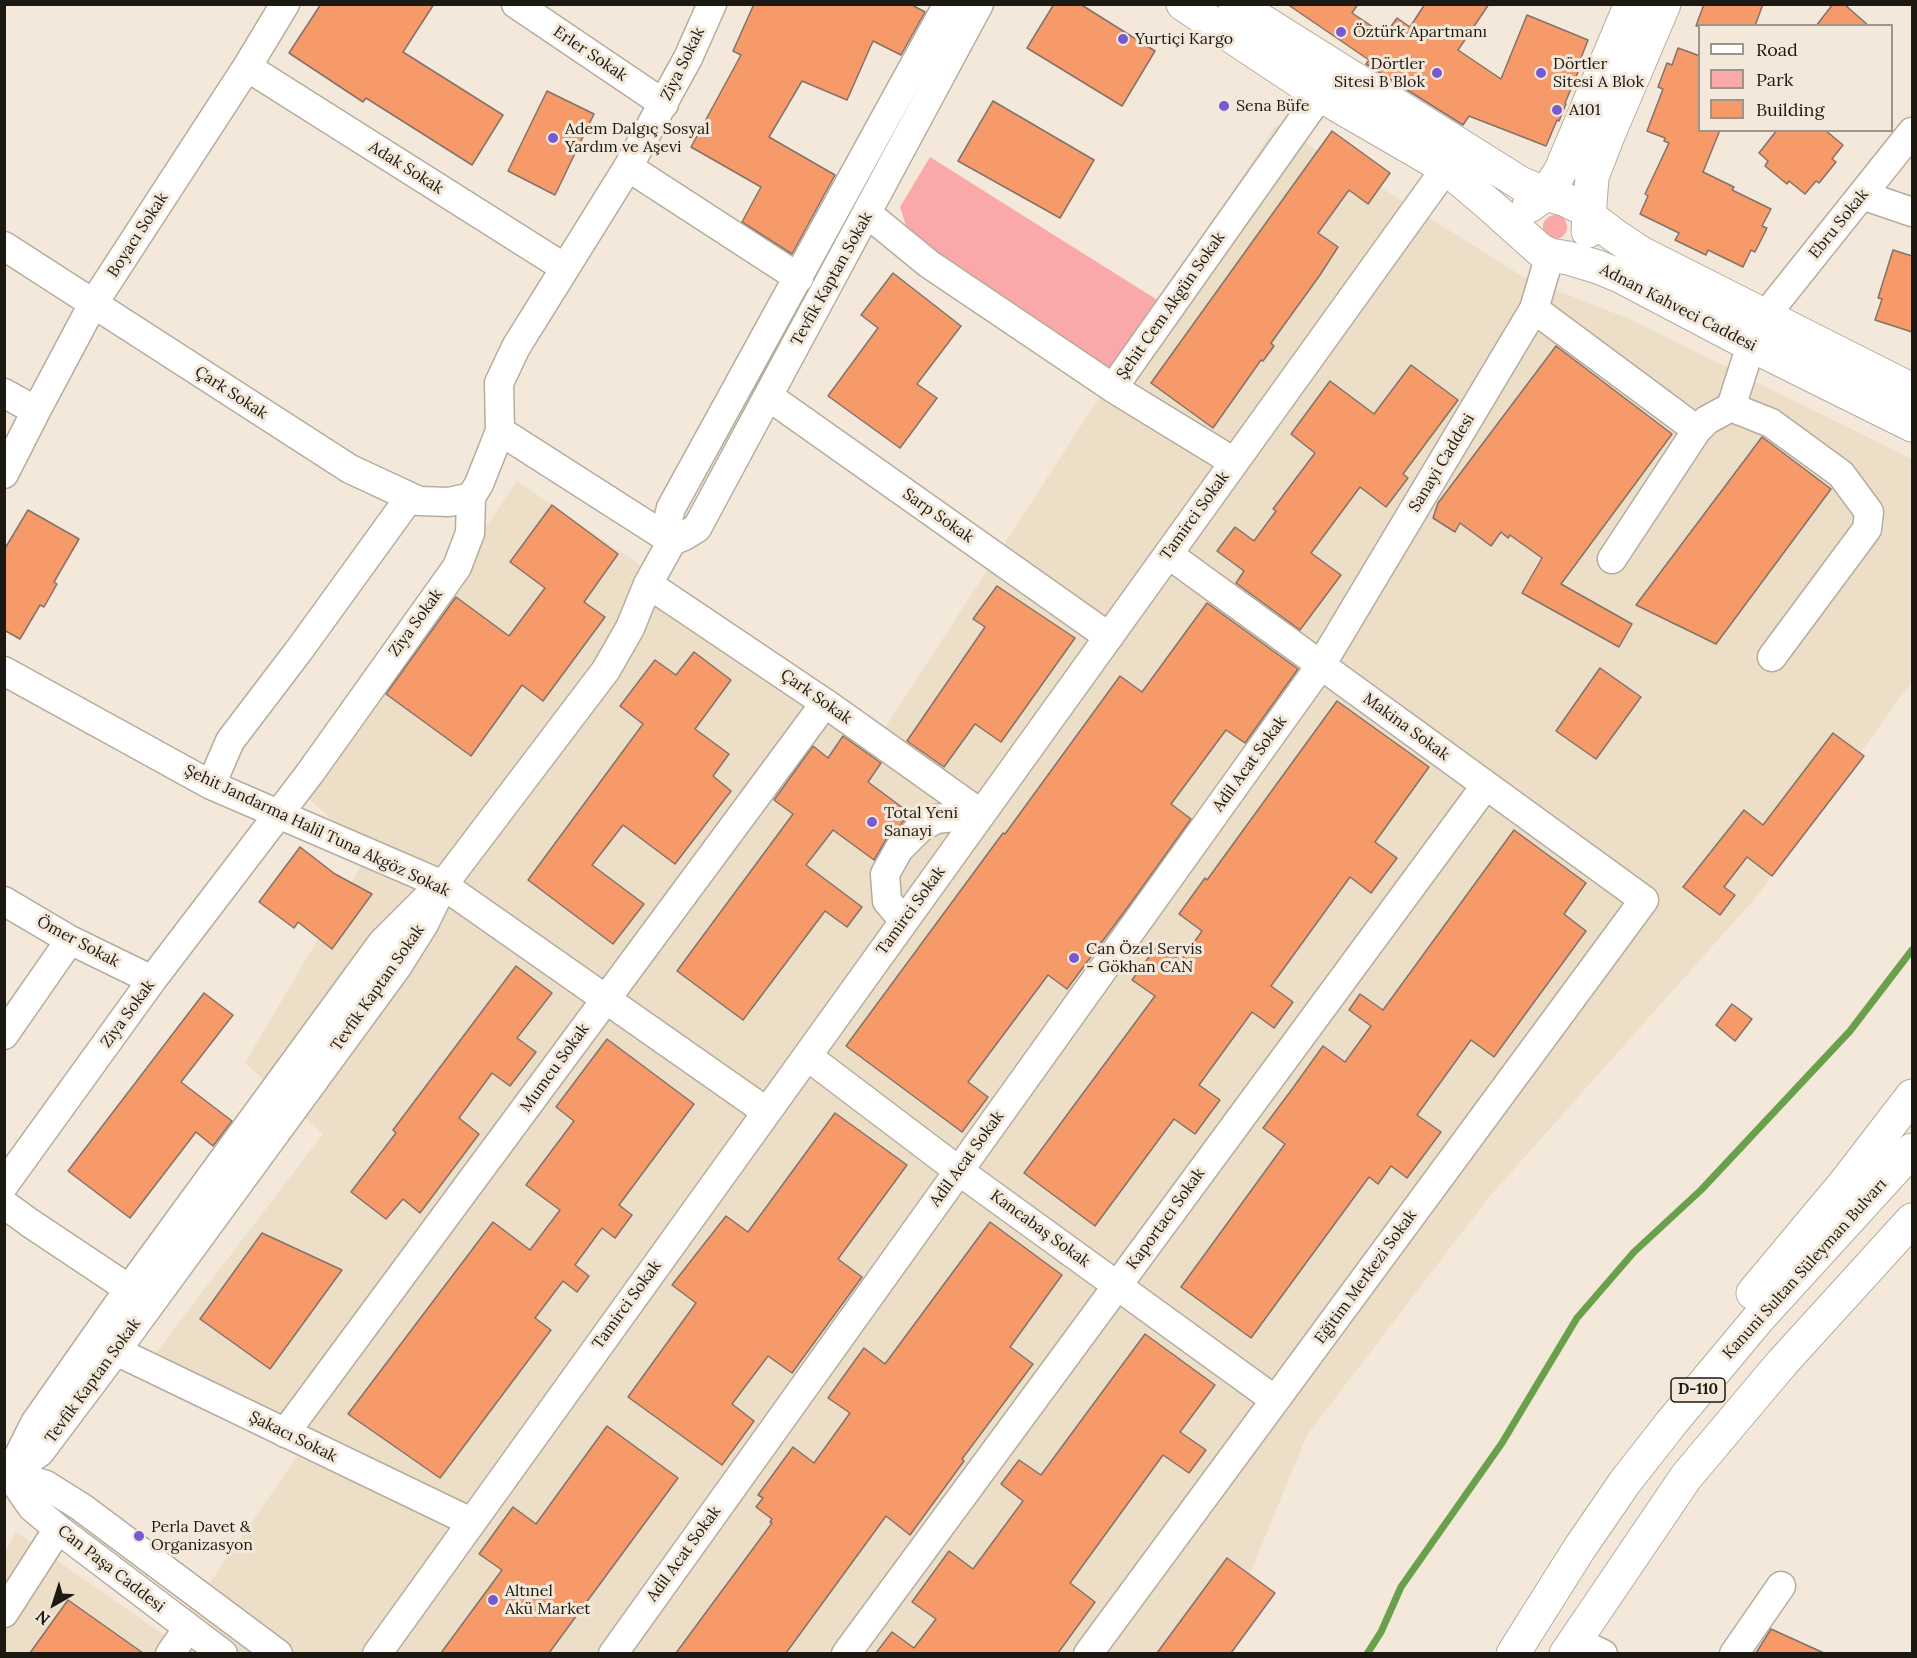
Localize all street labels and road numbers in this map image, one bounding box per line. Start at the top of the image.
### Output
street label: Erler Sokak [549,22,631,86]
street label: Ziya Sokak [657,24,709,104]
street label: Adak Sokak [365,137,447,199]
street label: Ebru Sokak [1805,185,1873,263]
street label: Boyacı Sokak [104,189,172,281]
street label: Tevfik Kaptan Sokak [787,209,877,349]
street label: Şehit Cem Akgün Sokak [1113,229,1229,383]
street label: Adnan Kahveci Caddesi [1597,260,1759,356]
street label: Çark Sokak [191,362,271,424]
street label: Sanayi Caddesi [1405,410,1479,516]
street label: Tamirci Sokak [1156,468,1234,564]
street label: Sarp Sokak [899,485,977,547]
street label: Ziya Sokak [385,585,447,661]
street label: Çark Sokak [777,665,855,729]
street label: Makina Sokak [1359,689,1453,765]
street label: Adil Acat Sokak [1209,712,1291,816]
street label: Şehit Jandarma Halil Tuna Akgöz Sokak [181,761,453,901]
street label: Tamirci Sokak [872,863,950,959]
street label: Ömer Sokak [33,912,123,972]
street label: Tevfik Kaptan Sokak [327,921,429,1055]
street label: Ziya Sokak [97,976,159,1052]
street label: Mumcu Sokak [516,1020,594,1116]
street label: Adil Acat Sokak [926,1107,1008,1211]
street label: Kaportacı Sokak [1123,1165,1209,1273]
street label: Kanuni Sultan Süleyman Bulvarı [1719,1175,1891,1363]
street label: Kancabaş Sokak [986,1186,1094,1272]
street label: Eğitim Merkezi Sokak [1311,1206,1421,1348]
street label: Tamirci Sokak [588,1257,666,1353]
street label: Tevfik Kaptan Sokak [41,1315,145,1447]
road number: D-110 [1671,1378,1725,1402]
street label: Şakacı Sokak [246,1407,340,1467]
street label: Adil Acat Sokak [643,1502,725,1606]
street label: Can Paşa Caddesi [54,1521,168,1617]

